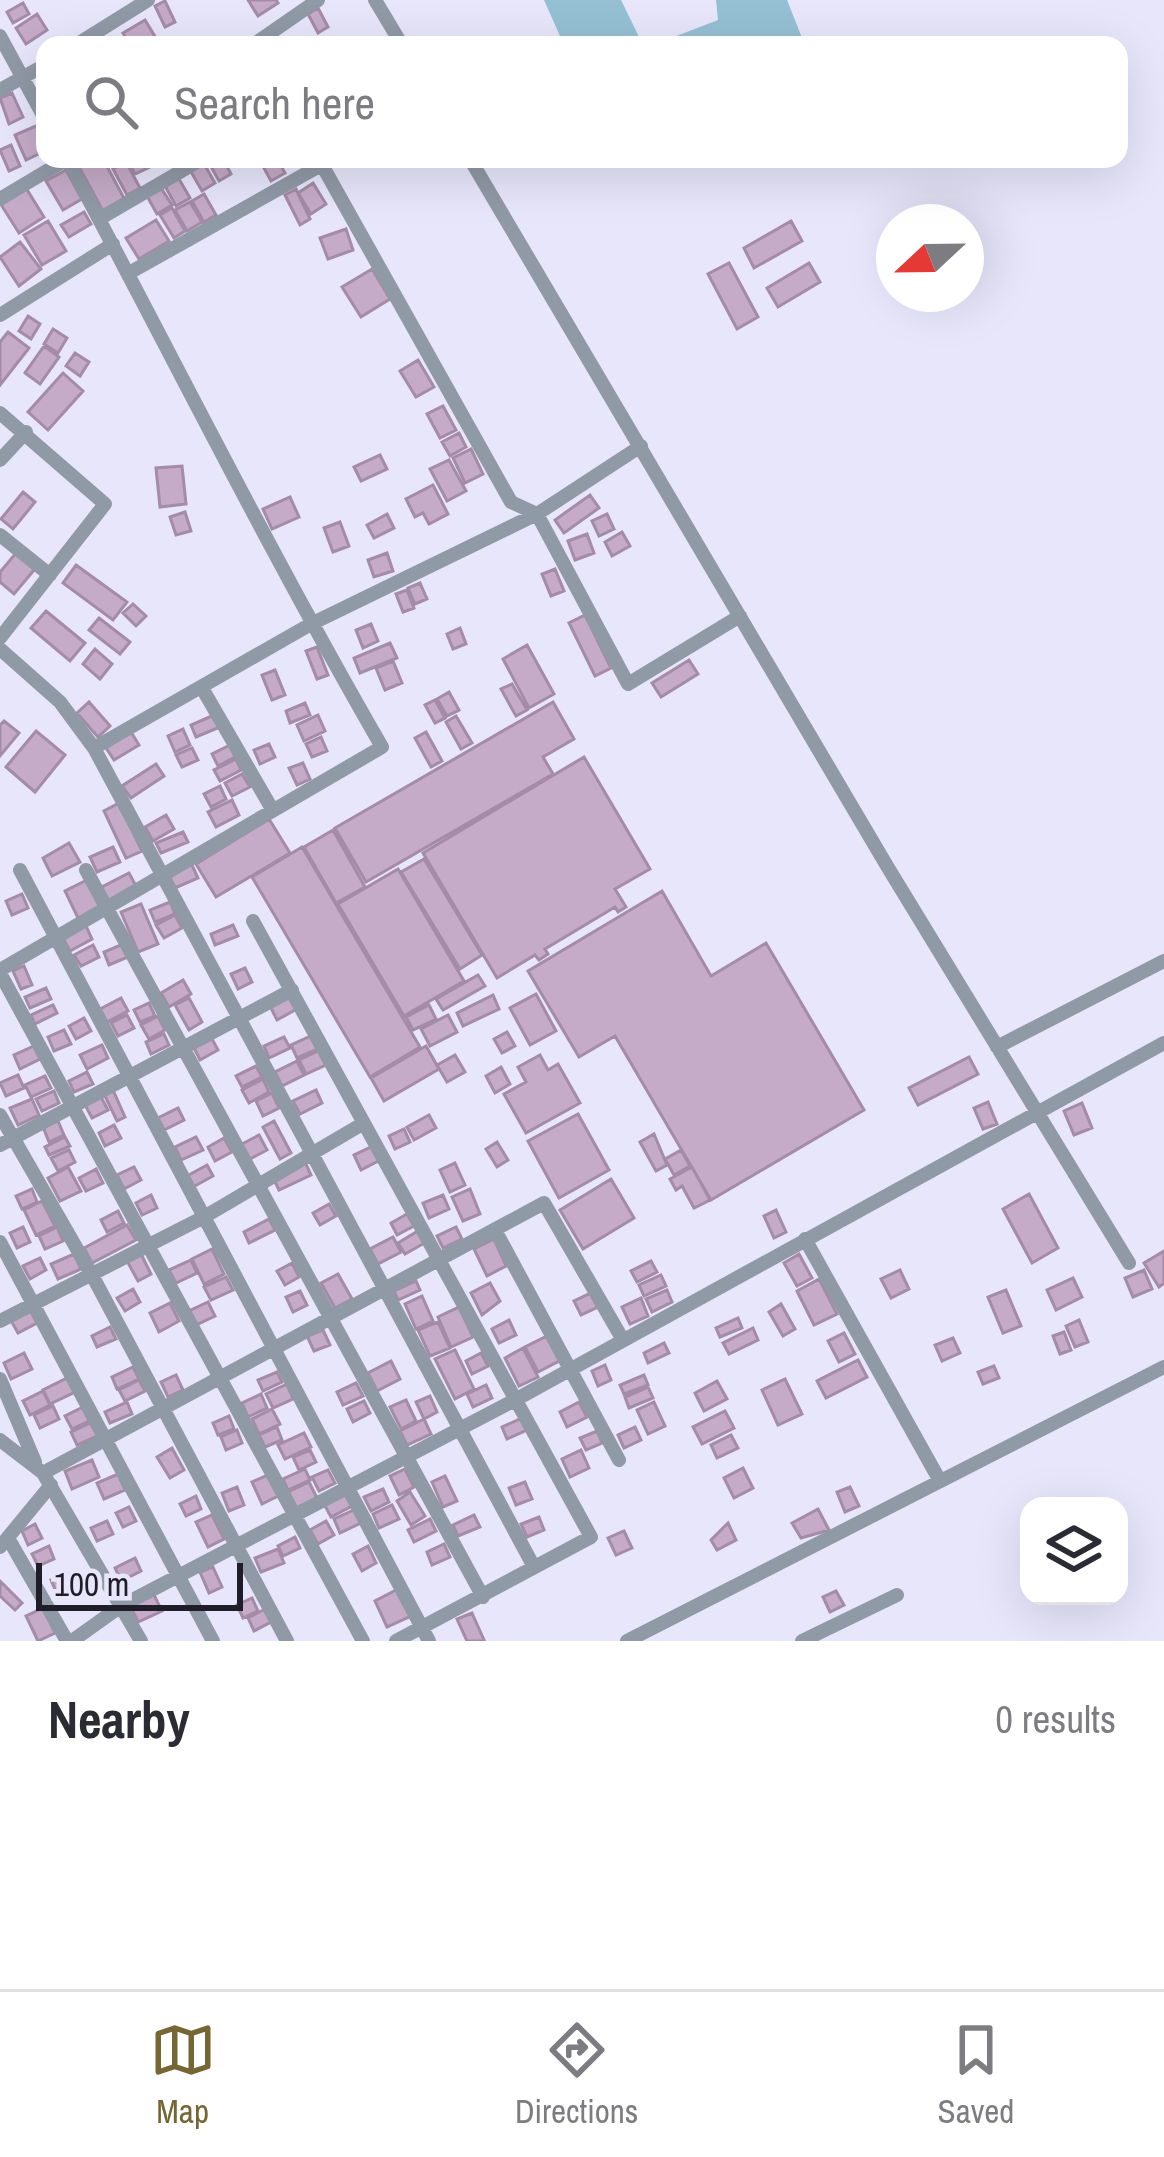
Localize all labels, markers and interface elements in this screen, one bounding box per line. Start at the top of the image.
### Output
search box [36,36,1128,168]
icon: search [78,69,144,135]
text: Search here [174,72,375,133]
north arrow [876,204,984,312]
map controls [1020,1497,1128,1605]
button: layers [1020,1497,1128,1605]
scale bar [36,1557,243,1610]
text: 100 m [54,1562,129,1606]
text: Nearby [48,1685,190,1754]
text: 0 results [995,1693,1116,1745]
tab: Map [150,2017,216,2133]
tab: Directions [515,2017,638,2133]
tab: Saved [938,2017,1014,2133]

